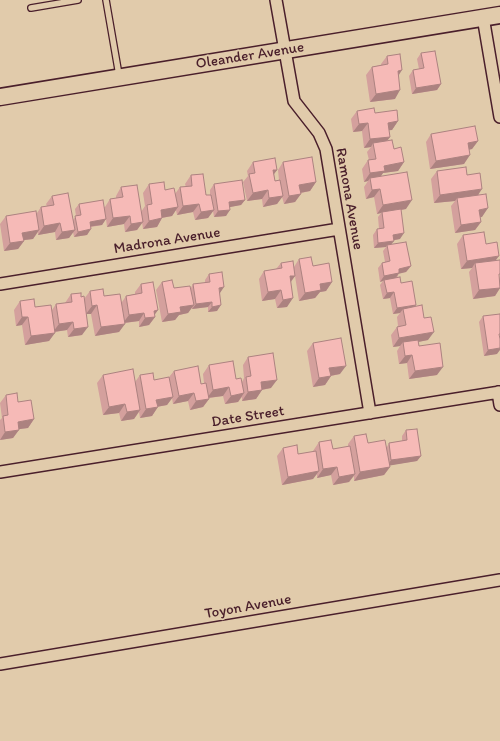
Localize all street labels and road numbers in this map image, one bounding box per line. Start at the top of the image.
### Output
street label: Oleander Avenue [195,39,305,73]
street label: Ramona Avenue [331,147,367,251]
street label: Madrona Avenue [112,224,222,258]
street label: Date Street [210,402,286,432]
street label: Toyon Avenue [203,591,293,623]

